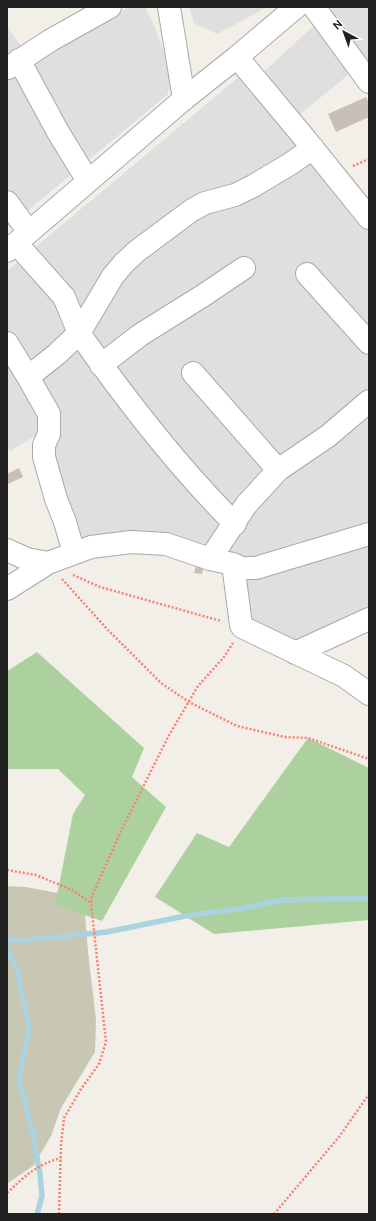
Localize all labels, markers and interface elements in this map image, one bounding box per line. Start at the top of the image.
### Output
north arrow [324,12,364,52]
text: N [330,17,344,32]

